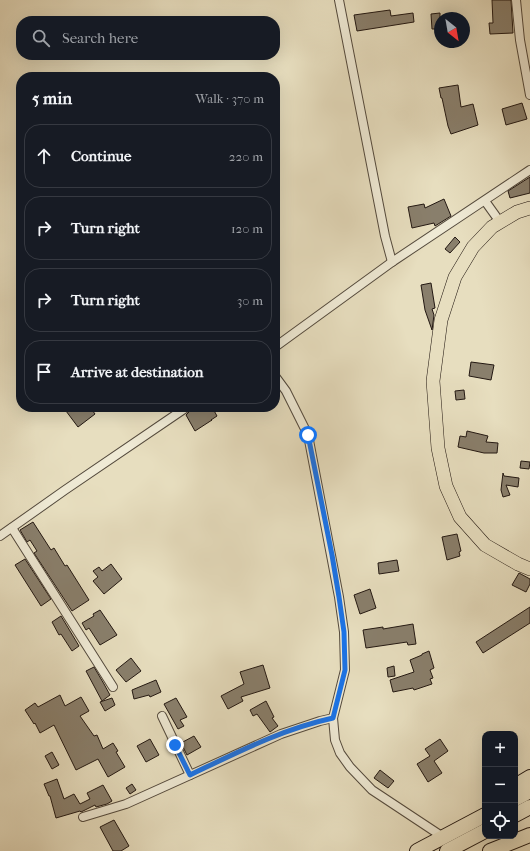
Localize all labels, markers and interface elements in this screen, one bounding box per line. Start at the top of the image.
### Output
north arrow [434,12,470,48]
search box [16,16,280,60]
icon: search [30,27,52,49]
text: Search here [62,29,138,47]
text: 5 min [32,88,72,108]
text: Walk · 370 m [195,91,264,106]
icon: ahead [33,145,55,167]
text: Continue [71,147,131,165]
text: 220 m [229,149,263,164]
icon: right [33,217,55,239]
text: Turn right [71,219,140,237]
text: 120 m [231,221,263,236]
icon: right [33,289,55,311]
text: Turn right [71,291,140,309]
text: 30 m [237,293,263,308]
icon: arrive [33,361,55,383]
text: Arrive at destination [71,363,203,381]
route start [299,426,317,444]
map controls [482,731,518,839]
button: + [482,731,518,767]
route end [166,736,184,754]
button: − [482,767,518,803]
button: locate [482,803,518,839]

